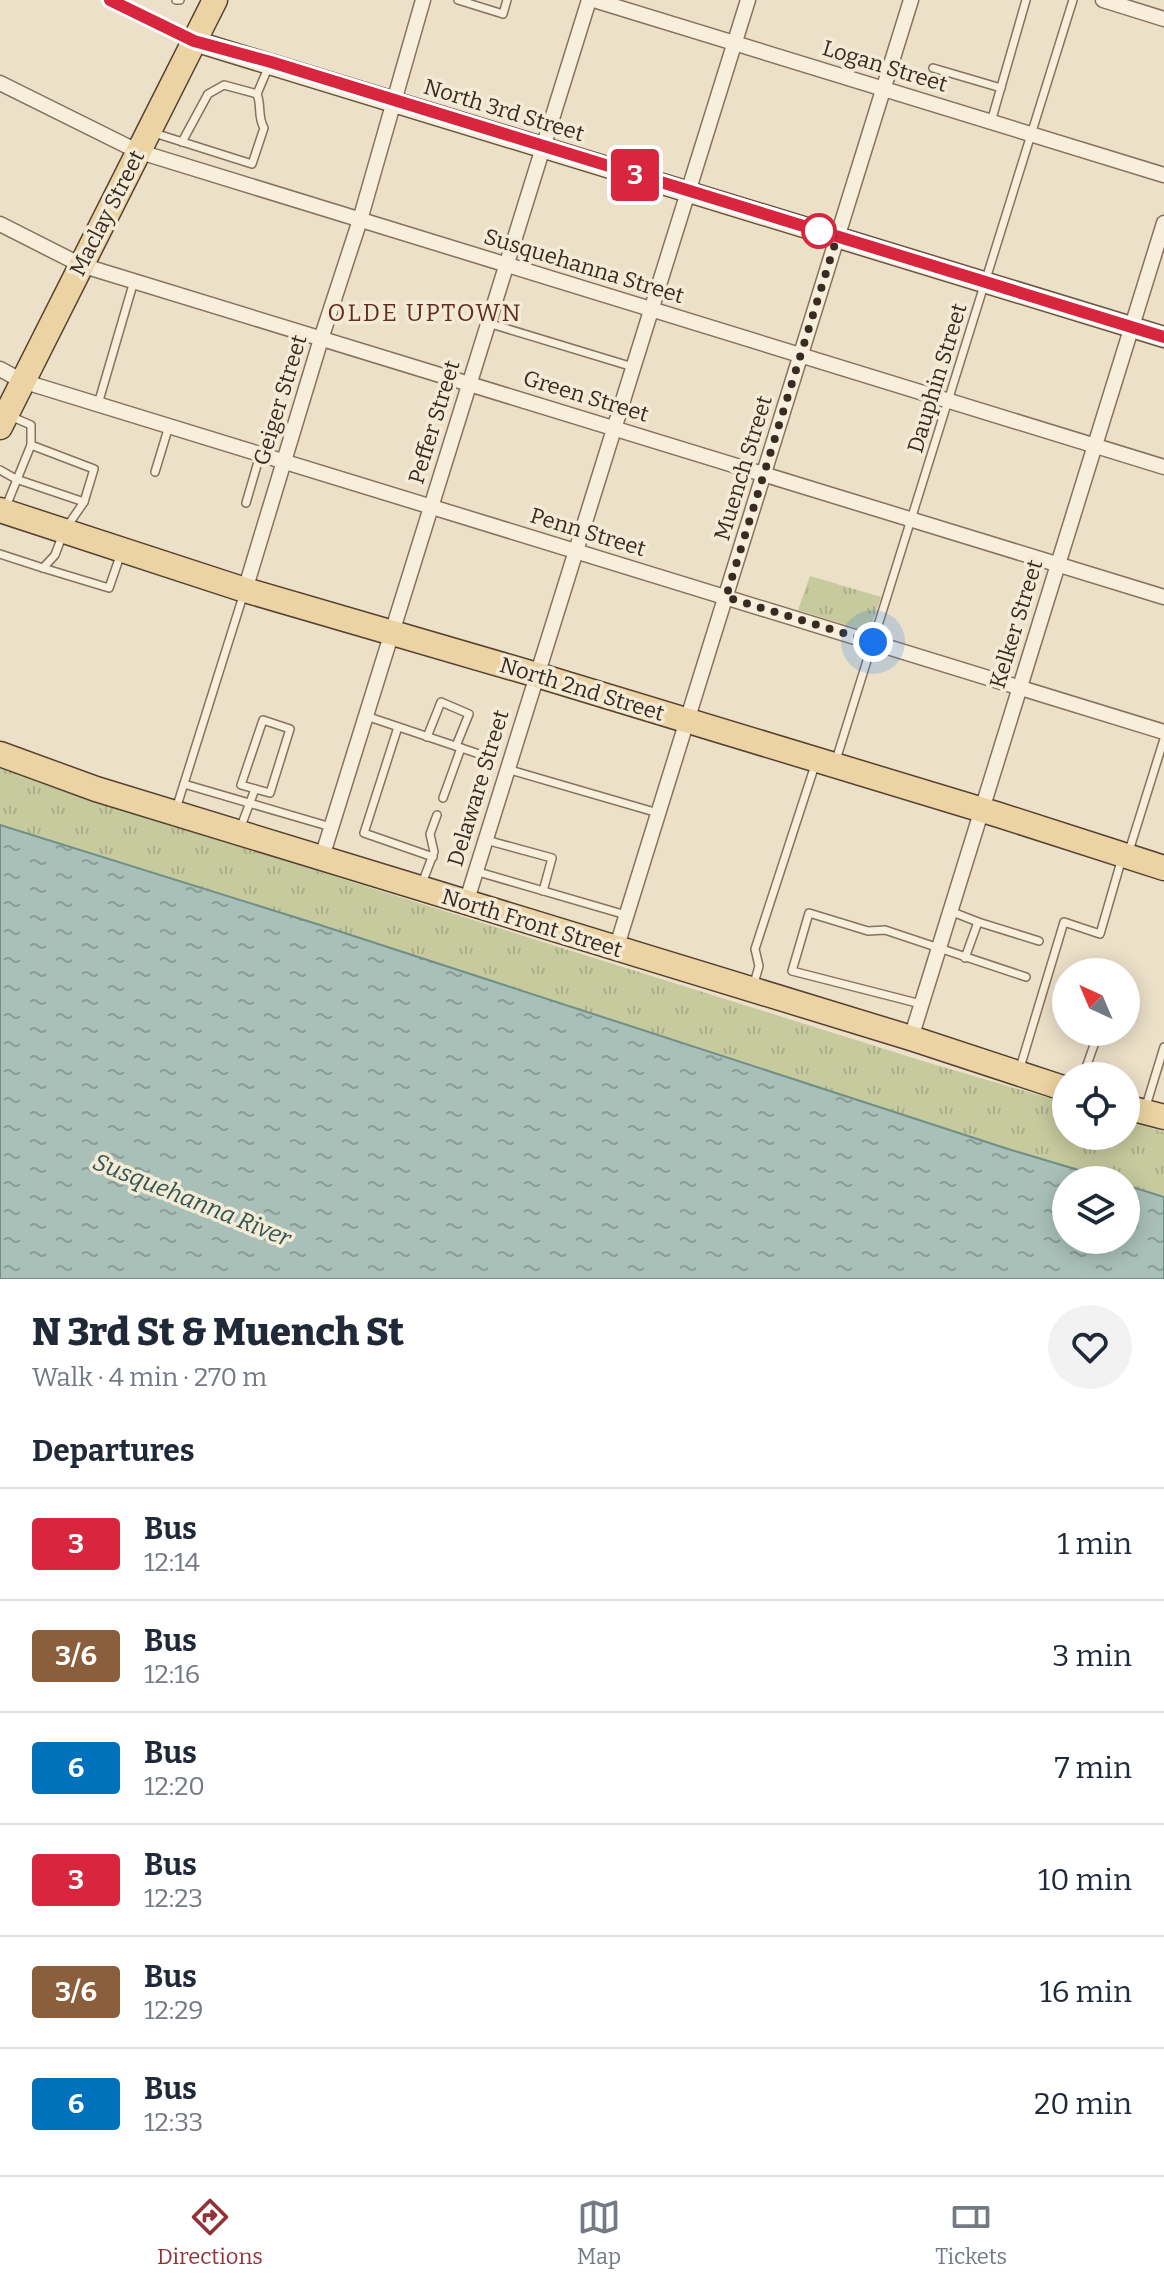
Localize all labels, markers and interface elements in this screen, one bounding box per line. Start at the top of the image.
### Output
street label: Logan Street [819,34,951,98]
street label: North 3rd Street [421,73,587,147]
street label: Maclay Street [64,145,150,280]
line badge: 3 [609,149,661,201]
text: 3 [627,158,643,191]
unlabelled marker [802,214,836,248]
street label: Susquehanna Street [481,223,687,309]
district label: OLDE UPTOWN [328,299,522,327]
street label: Dauphin Street [901,300,973,456]
street label: Geiger Street [247,331,313,469]
street label: Peffer Street [402,357,466,487]
street label: Green Street [520,364,652,428]
street label: Muench Street [708,392,778,544]
street label: Penn Street [527,502,649,562]
street label: Kelker Street [984,556,1048,692]
your location [853,622,893,662]
street label: North 2nd Street [496,651,668,727]
street label: Delaware Street [441,706,515,869]
street label: North Front Street [438,883,626,963]
north arrow [1052,958,1140,1046]
map controls [1052,958,1140,1254]
button: locate [1052,1062,1140,1150]
water label: Susquehanna River [89,1148,296,1253]
button: layers [1052,1166,1140,1254]
button: heart [1048,1305,1132,1389]
text: N 3rd St & Muench St [32,1309,404,1355]
text: Walk · 4 min · 270 m [32,1362,267,1393]
text: Departures [32,1433,195,1469]
text: Bus [144,1511,197,1547]
text: 1 min [1057,1526,1132,1562]
text: 3 [68,1527,84,1560]
text: 12:14 [144,1547,200,1578]
text: Bus [144,1623,197,1659]
text: 3 min [1052,1638,1132,1674]
text: 3/6 [55,1639,97,1672]
text: 12:16 [144,1659,200,1690]
text: Bus [144,1735,197,1771]
text: 7 min [1054,1750,1132,1786]
text: 6 [68,1751,84,1784]
text: 12:20 [144,1771,205,1802]
text: Bus [144,1847,197,1883]
text: 10 min [1038,1862,1132,1898]
text: 3 [68,1863,84,1896]
text: 12:23 [144,1883,203,1914]
text: Bus [144,1959,197,1995]
text: 16 min [1040,1974,1132,2010]
text: 3/6 [55,1975,97,2008]
text: 12:29 [144,1995,204,2026]
text: Bus [144,2071,197,2107]
text: 20 min [1034,2086,1132,2122]
text: 6 [68,2087,84,2120]
text: 12:33 [144,2107,203,2138]
tab: Directions [157,2195,263,2270]
tab: Map [577,2195,621,2270]
tab: Tickets [935,2195,1007,2270]

